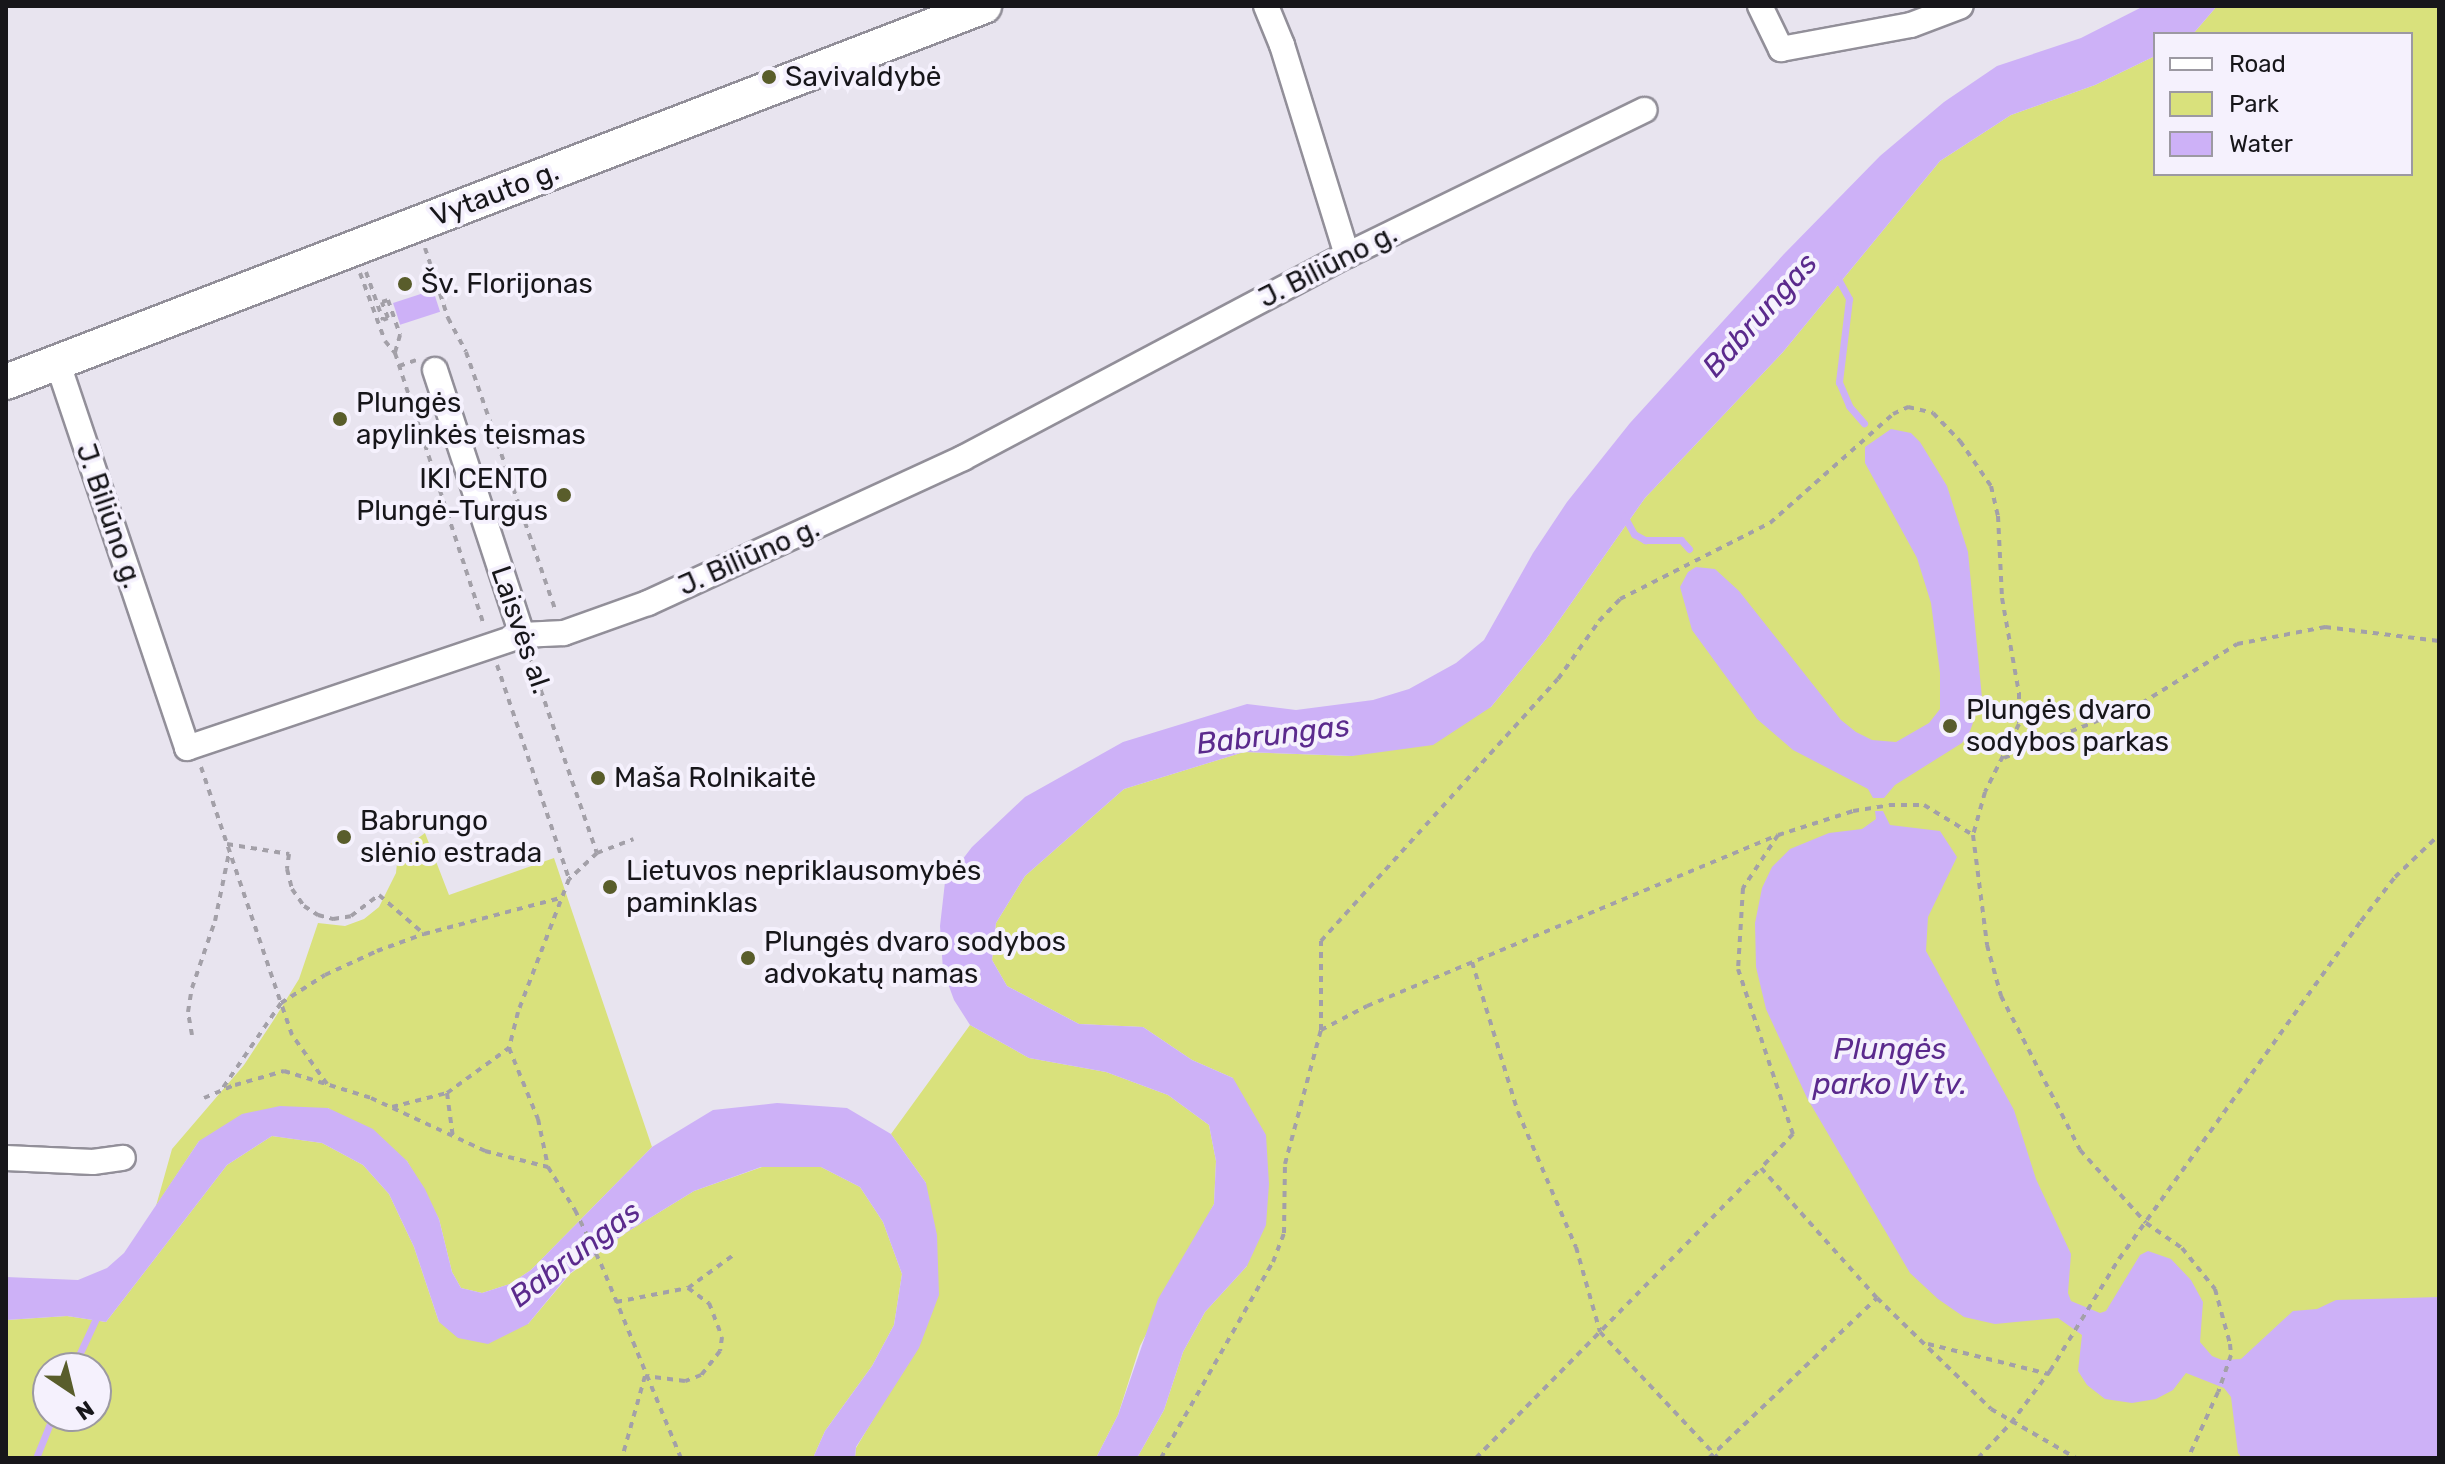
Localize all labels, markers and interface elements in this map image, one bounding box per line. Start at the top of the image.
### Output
legend [2153,32,2413,176]
text: Road [2229,50,2286,78]
place label: Savivaldybė [785,60,942,94]
marker: Savivaldybė [760,68,778,86]
text: Park [2229,90,2279,118]
text: Water [2229,130,2293,158]
street label: Vytauto g. [426,154,564,234]
street label: J. Biliūno g. [1253,217,1403,315]
water label: Babrungas [1695,246,1825,384]
place label: Šv. Florijonas [421,267,593,301]
marker: Šv. Florijonas [396,275,414,293]
place label: Plungės apylinkės teismas [356,386,586,452]
marker: Plungės apylinkės teismas [331,410,349,428]
street label: J. Biliūno g. [69,439,149,593]
place label: IKI CENTO Plungė-Turgus [356,462,548,528]
marker: IKI CENTO Plungė-Turgus [555,486,573,504]
street label: J. Biliūno g. [673,511,825,603]
street label: Laisvės al. [483,562,559,698]
place label: Plungės dvaro sodybos parkas [1966,693,2169,759]
water label: Babrungas [1194,708,1352,762]
marker: Plungės dvaro sodybos parkas [1941,717,1959,735]
place label: Maša Rolnikaitė [614,761,816,795]
marker: Maša Rolnikaitė [589,769,607,787]
place label: Babrungo slėnio estrada [360,804,542,870]
marker: Babrungo slėnio estrada [335,828,353,846]
place label: Lietuvos nepriklausomybės paminklas [626,854,981,920]
marker: Lietuvos nepriklausomybės paminklas [601,878,619,896]
place label: Plungės dvaro sodybos advokatų namas [764,925,1066,991]
marker: Plungės dvaro sodybos advokatų namas [739,949,757,967]
water label: Plungės parko IV tv. [1812,1031,1968,1102]
water label: Babrungas [503,1193,647,1315]
north arrow [32,1352,112,1432]
text: N [71,1395,99,1426]

